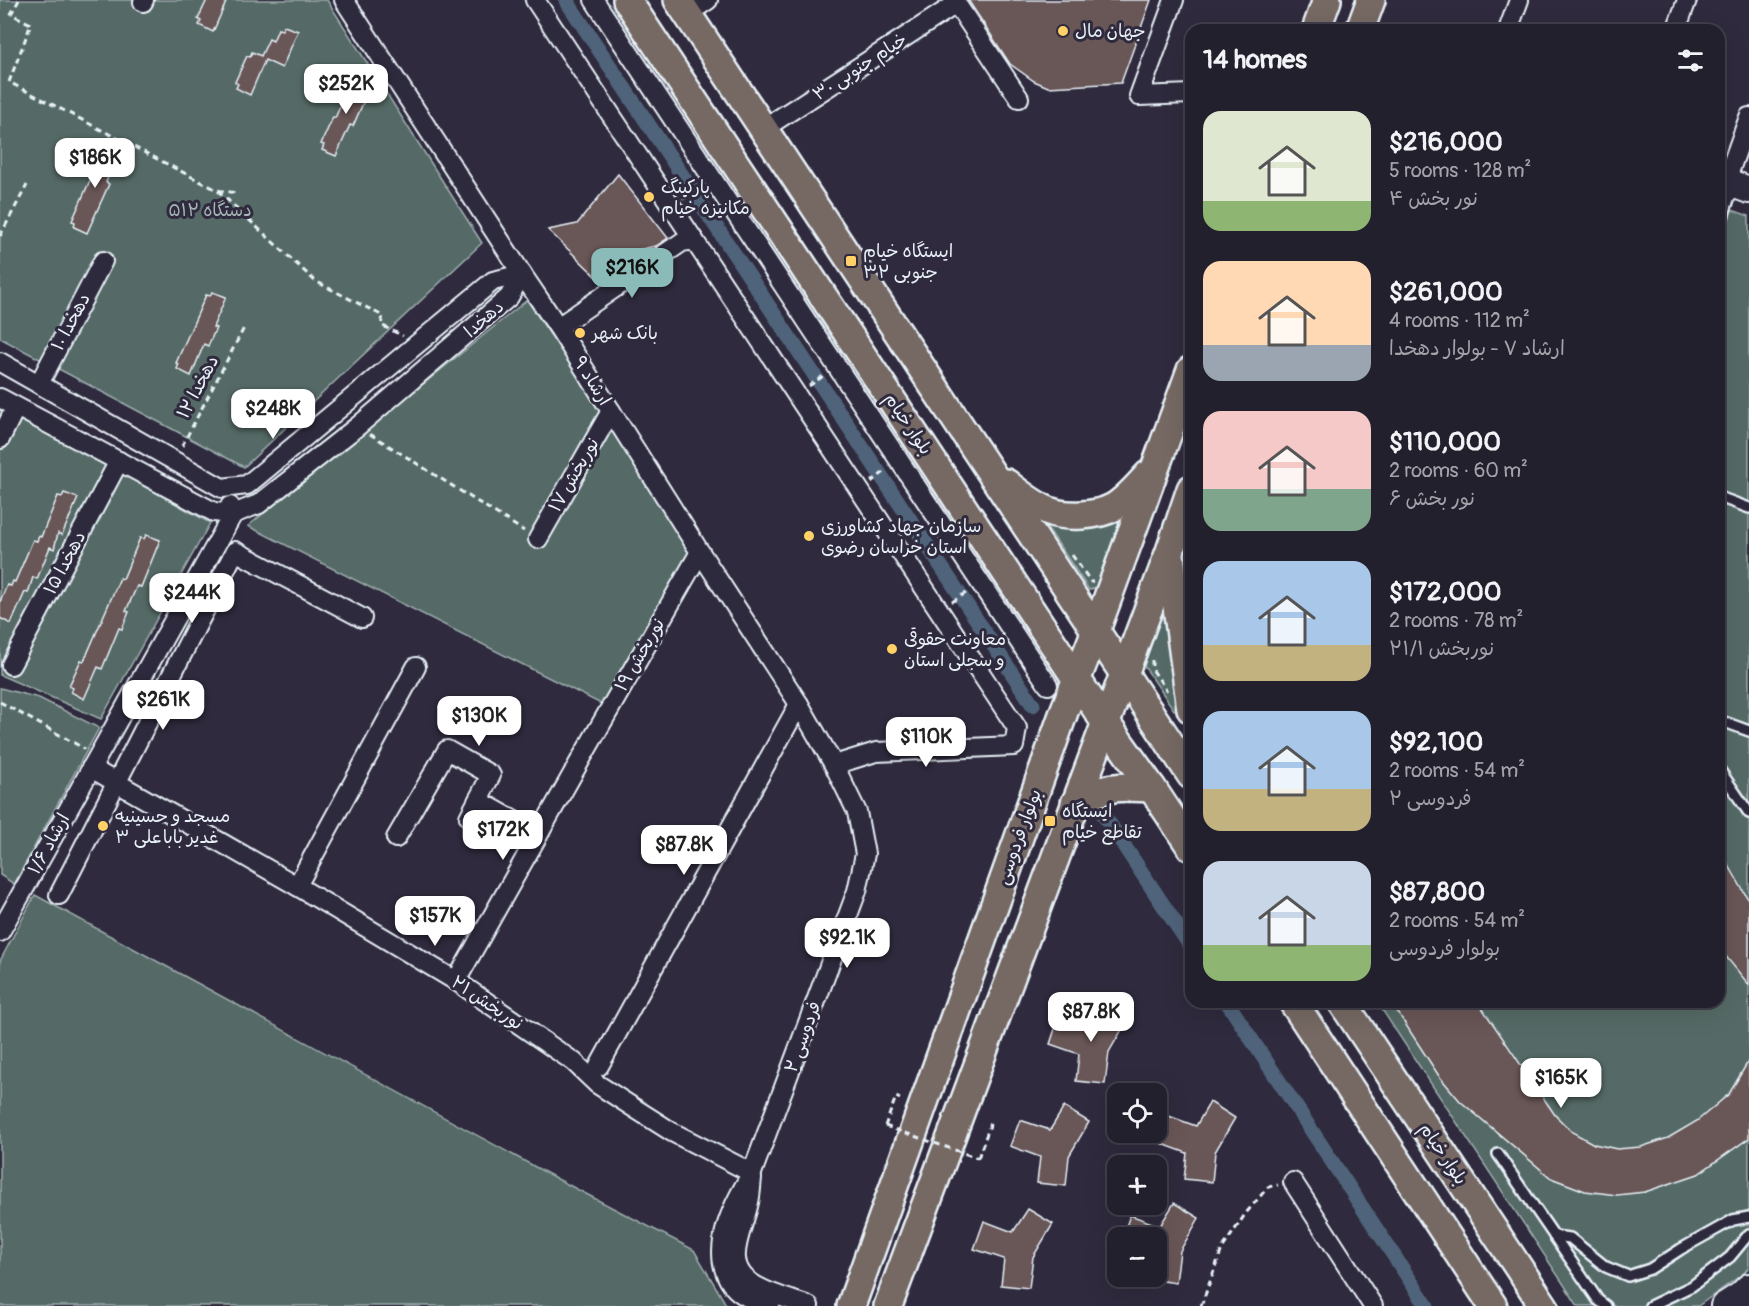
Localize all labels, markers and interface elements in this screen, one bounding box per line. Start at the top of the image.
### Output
place label: جهان مال [1075,20,1146,43]
marker: جهان مال [1056,24,1070,38]
street label: خیام جنوبی ۳۰ [808,28,913,108]
text: 14 homes [1203,44,1307,76]
icon: filters [1674,44,1707,77]
pin: $252K [304,64,388,115]
text: $252K [318,71,374,96]
text: $216,000 [1389,126,1503,158]
icon: home [1251,135,1323,207]
pin: $186K [53,138,137,189]
text: $186K [69,145,121,170]
text: 5 rooms · 128 m² [1389,158,1531,183]
place label: پارکینگ مکانیزه خیام [661,176,750,222]
text: نور بخش ۴ [1389,186,1478,211]
marker: پارکینگ مکانیزه خیام [642,190,656,204]
park label: ۵۱۲ دستگاه [168,199,252,222]
place label: ایستگاه خیام جنوبی ۳۲ [863,240,953,284]
pin: $216K [590,248,674,299]
marker: ایستگاه خیام جنوبی ۳۲ [844,254,858,268]
text: $216K [605,255,659,280]
text: $261,000 [1389,276,1503,308]
icon: home [1251,285,1323,357]
street label: دهخدا ۱۰ [46,289,96,355]
street label: دهخدا [459,295,509,343]
text: 4 rooms · 112 m² [1389,308,1530,333]
place label: بانک شهر [590,322,658,345]
marker: بانک شهر [573,326,587,340]
text: ارشاد ۷ - بولوار دهخدا [1389,336,1565,361]
street label: دهخدا ۱۲ [172,351,224,423]
street label: ارشاد ۹ [568,352,616,410]
pin: $248K [231,389,315,440]
street label: بلوار خیام [877,389,937,461]
text: $248K [245,396,301,421]
text: $110,000 [1389,426,1501,458]
street label: نوربخش ۱۷ [543,434,605,516]
icon: home [1251,435,1323,507]
text: 2 rooms · 60 m² [1389,458,1528,483]
text: نور بخش ۶ [1389,486,1475,511]
place label: سازمان جهاد کشاورزی استان خراسان رضوی [821,515,981,559]
street label: دهخدا ۱۵ [39,527,91,599]
marker: سازمان جهاد کشاورزی استان خراسان رضوی [802,529,816,543]
pin: $244K [150,573,234,624]
text: $172,000 [1389,576,1501,608]
text: $244K [163,580,221,605]
icon: home [1251,585,1323,657]
text: 2 rooms · 78 m² [1389,608,1523,633]
street label: نوربخش ۱۹ [610,614,670,696]
place label: معاونت حقوقی و سجلی استان [904,627,1006,672]
text: نوربخش ۲۱/۱ [1389,636,1494,661]
marker: معاونت حقوقی و سجلی استان [885,642,899,656]
pin: $261K [121,680,205,731]
text: $261K [136,687,190,712]
pin: $130K [437,696,521,747]
text: $130K [451,703,507,728]
pin: $110K [884,717,968,768]
text: $110K [900,724,952,749]
text: $92,100 [1389,726,1483,758]
icon: home [1251,735,1323,807]
text: 2 rooms · 54 m² [1389,758,1525,783]
street label: بولوار فردوسی [991,786,1047,888]
text: فردوسی ۲ [1389,786,1472,811]
place label: ایستگاه تقاطع خیام [1062,800,1142,846]
place label: مسجد و حسینیه غدیر باباعلی ۳ [115,805,230,849]
street label: ارشاد ۱/۶ [23,809,75,879]
pin: $172K [461,810,545,861]
marker: ایستگاه تقاطع خیام [1043,814,1057,828]
text: $172K [477,817,529,842]
marker: مسجد و حسینیه غدیر باباعلی ۳ [96,819,110,833]
pin: $87.8K [635,825,733,876]
text: $87.8K [655,832,713,857]
text: $87,800 [1389,876,1485,908]
icon: home [1251,885,1323,957]
pin: $157K [393,896,477,947]
text: $157K [409,903,461,928]
text: 2 rooms · 54 m² [1389,908,1525,933]
pin: $92.1K [798,918,896,969]
text: $92.1K [819,925,875,950]
text: بولوار فردوسی [1389,936,1500,961]
street label: نوربخش ۲۱ [447,971,527,1035]
pin: $87.8K [1042,992,1140,1043]
street label: فردوسی ۲ [779,998,827,1076]
text: $87.8K [1062,999,1120,1024]
pin: $165K [1519,1058,1603,1109]
text: $165K [1534,1065,1588,1090]
map controls [1107,1083,1167,1287]
button: locate [1107,1083,1167,1143]
street label: بلوار خیام [1412,1119,1472,1191]
button: + [1107,1155,1167,1215]
button: − [1107,1227,1167,1287]

